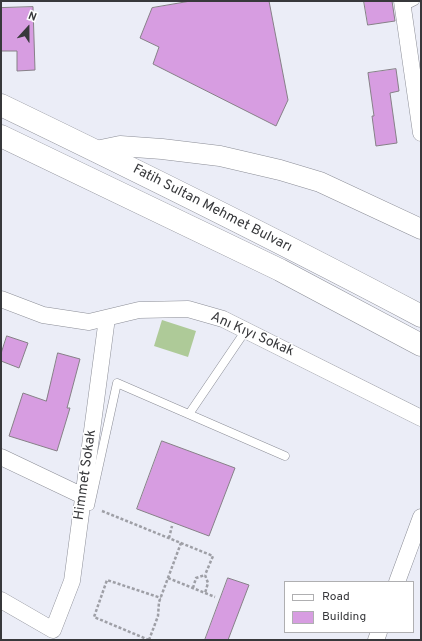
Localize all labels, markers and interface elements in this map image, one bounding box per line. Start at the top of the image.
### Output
north arrow [8,8,48,48]
text: N [26,9,38,25]
street label: Fatih Sultan Mehmet Bulvarı [130,161,294,257]
street label: Anı Kıyı Sokak [208,309,296,361]
street label: Himmet Sokak [71,429,101,521]
legend [284,581,414,633]
text: Road [322,589,350,605]
text: Building [322,609,366,625]

